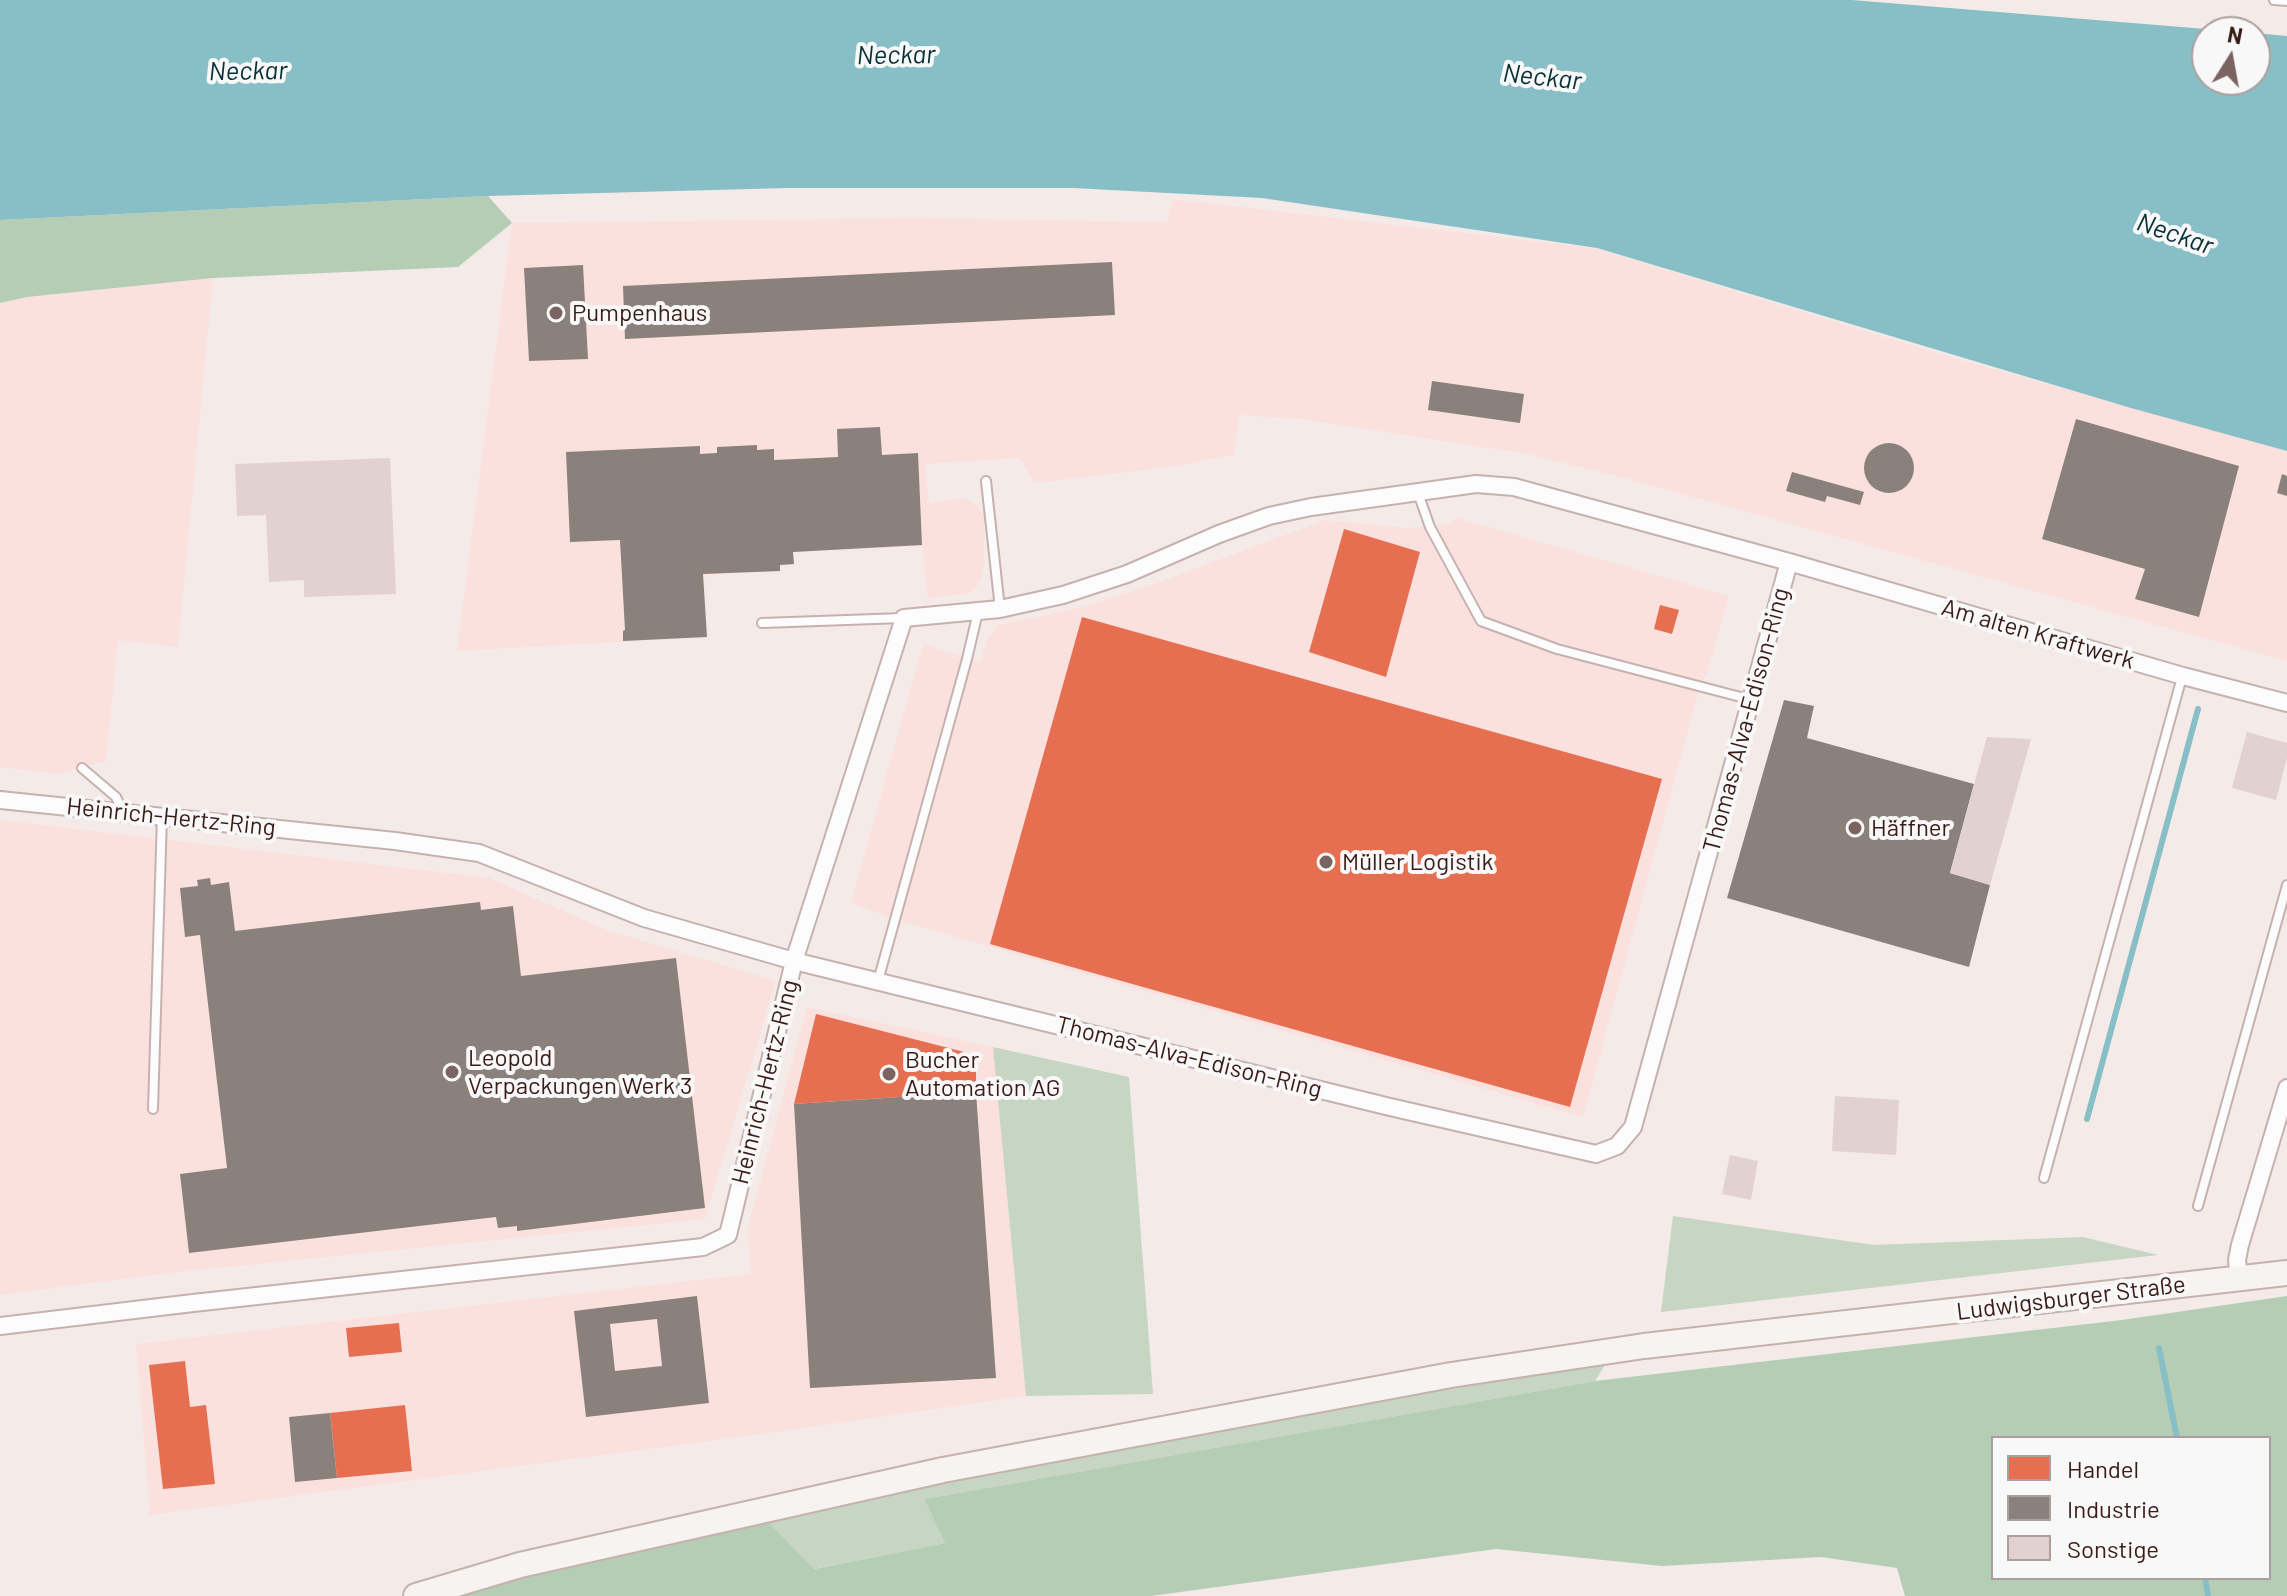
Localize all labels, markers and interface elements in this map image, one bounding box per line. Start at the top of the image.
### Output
north arrow [2191,16,2271,96]
text: N [2226,20,2245,49]
water label: Neckar [856,39,936,71]
water label: Neckar [208,55,288,87]
water label: Neckar [1501,57,1583,97]
water label: Neckar [2133,206,2217,262]
place label: Pumpenhaus [572,299,707,327]
marker: Pumpenhaus [547,304,565,322]
street label: Thomas-Alva-Edison-Ring [1697,585,1795,855]
street label: Am alten Kraftwerk [1938,593,2138,675]
street label: Heinrich-Hertz-Ring [65,792,277,842]
place label: Häffner [1871,814,1950,842]
marker: Häffner [1846,819,1864,837]
place label: Müller Logistik [1342,848,1494,876]
marker: Müller Logistik [1317,853,1335,871]
street label: Heinrich-Hertz-Ring [726,977,804,1187]
street label: Thomas-Alva-Edison-Ring [1053,1010,1325,1104]
place label: Leopold Verpackungen Werk 3 [468,1044,692,1100]
place label: Bucher Automation AG [905,1046,1061,1102]
marker: Leopold Verpackungen Werk 3 [443,1063,461,1081]
marker: Bucher Automation AG [880,1065,898,1083]
street label: Ludwigsburger Straße [1955,1270,2187,1326]
legend [1991,1436,2271,1580]
text: Handel [2067,1454,2139,1483]
text: Industrie [2067,1494,2160,1523]
text: Sonstige [2067,1534,2159,1563]

